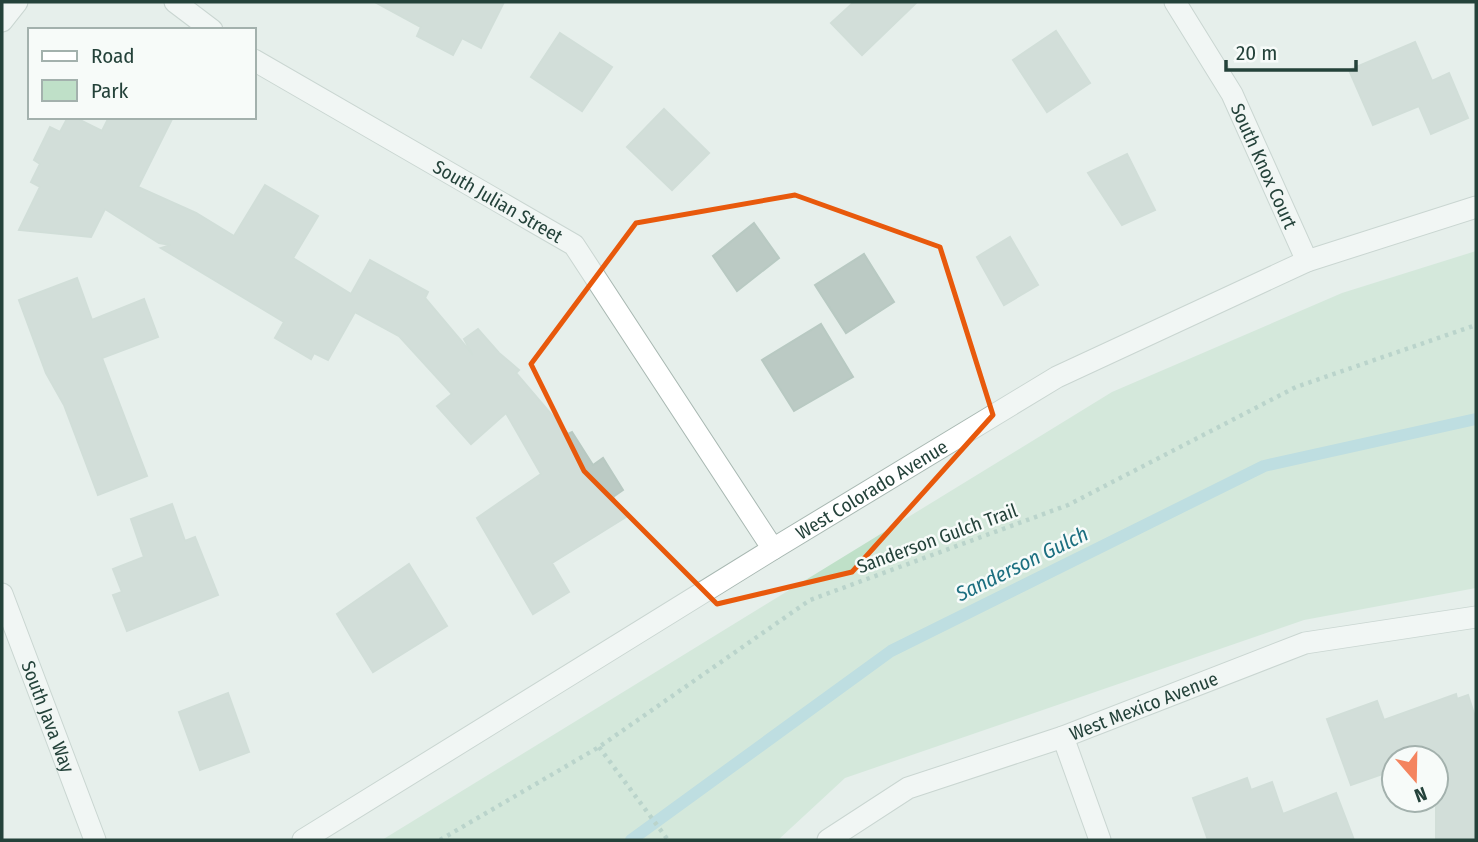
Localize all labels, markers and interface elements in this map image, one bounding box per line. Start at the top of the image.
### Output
legend [28,28,256,119]
scale bar [1226,28,1356,72]
text: 20 m [1236,40,1277,66]
text: Road [91,43,135,69]
text: Park [91,78,129,104]
street label: South Knox Court [1226,100,1302,233]
street label: South Julian Street [429,155,567,248]
street label: West Colorado Avenue [792,435,952,545]
street label: Sanderson Gulch Trail [854,498,1020,578]
water label: Sanderson Gulch [952,521,1092,607]
street label: South Java Way [16,658,80,776]
street label: West Mexico Avenue [1066,667,1221,745]
north arrow [1380,744,1450,814]
text: N [1411,782,1430,807]

